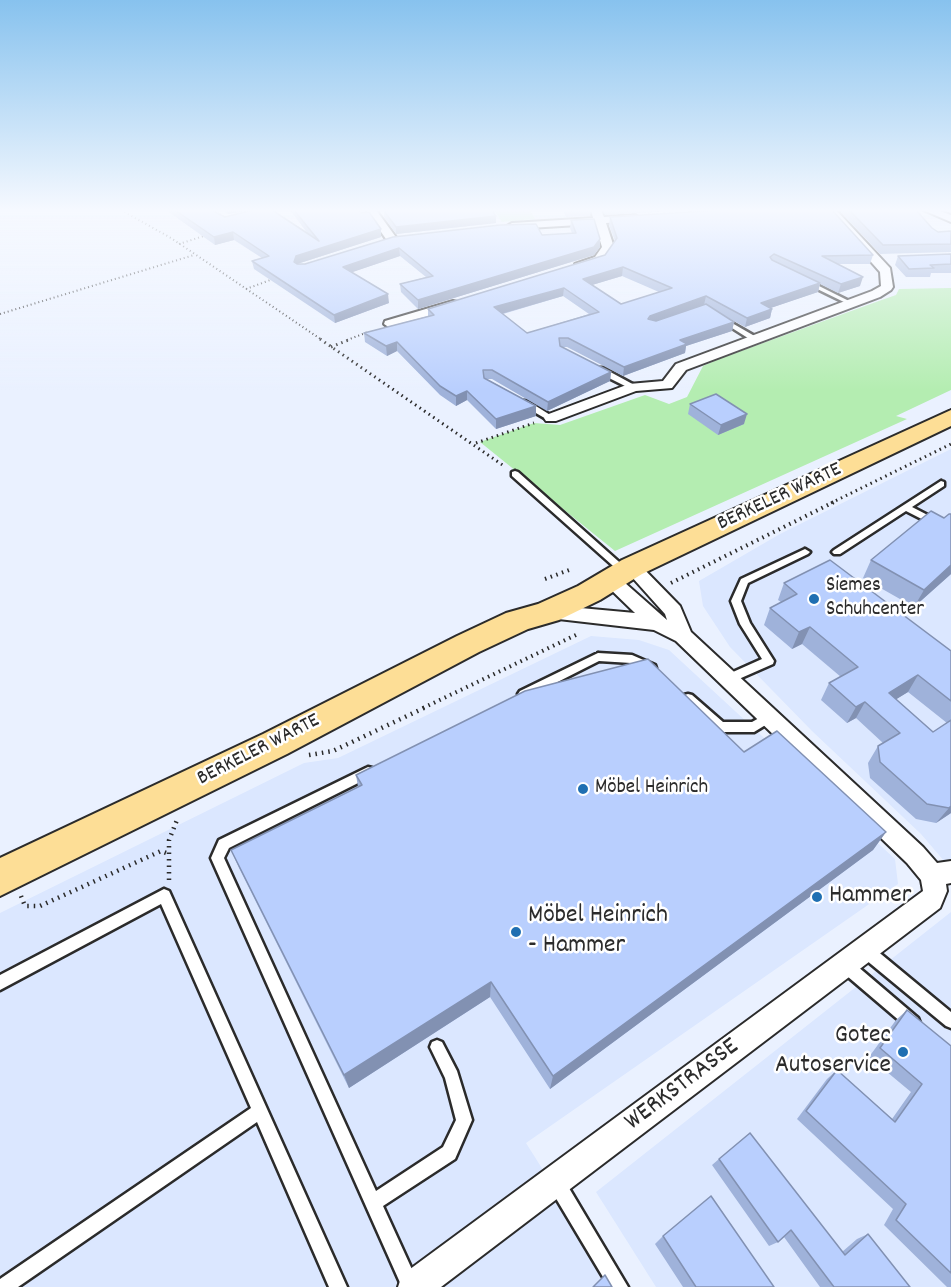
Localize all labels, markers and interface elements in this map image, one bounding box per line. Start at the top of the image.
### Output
street label: BERKELER WARTE [714,458,846,538]
place label: Siemes Schuhcenter [826,574,924,624]
marker: Siemes Schuhcenter [807,592,821,606]
street label: BERKELER WARTE [194,709,324,793]
place label: Möbel Heinrich [595,776,708,802]
marker: Möbel Heinrich [576,782,590,796]
place label: Hammer [829,881,911,913]
marker: Hammer [810,890,824,904]
place label: Möbel Heinrich - Hammer [528,901,668,963]
marker: Möbel Heinrich - Hammer [509,925,523,939]
place label: Gotec Autoservice [775,1021,891,1082]
street label: WERKSTRASSE [620,1033,746,1139]
marker: Gotec Autoservice [896,1045,910,1059]

